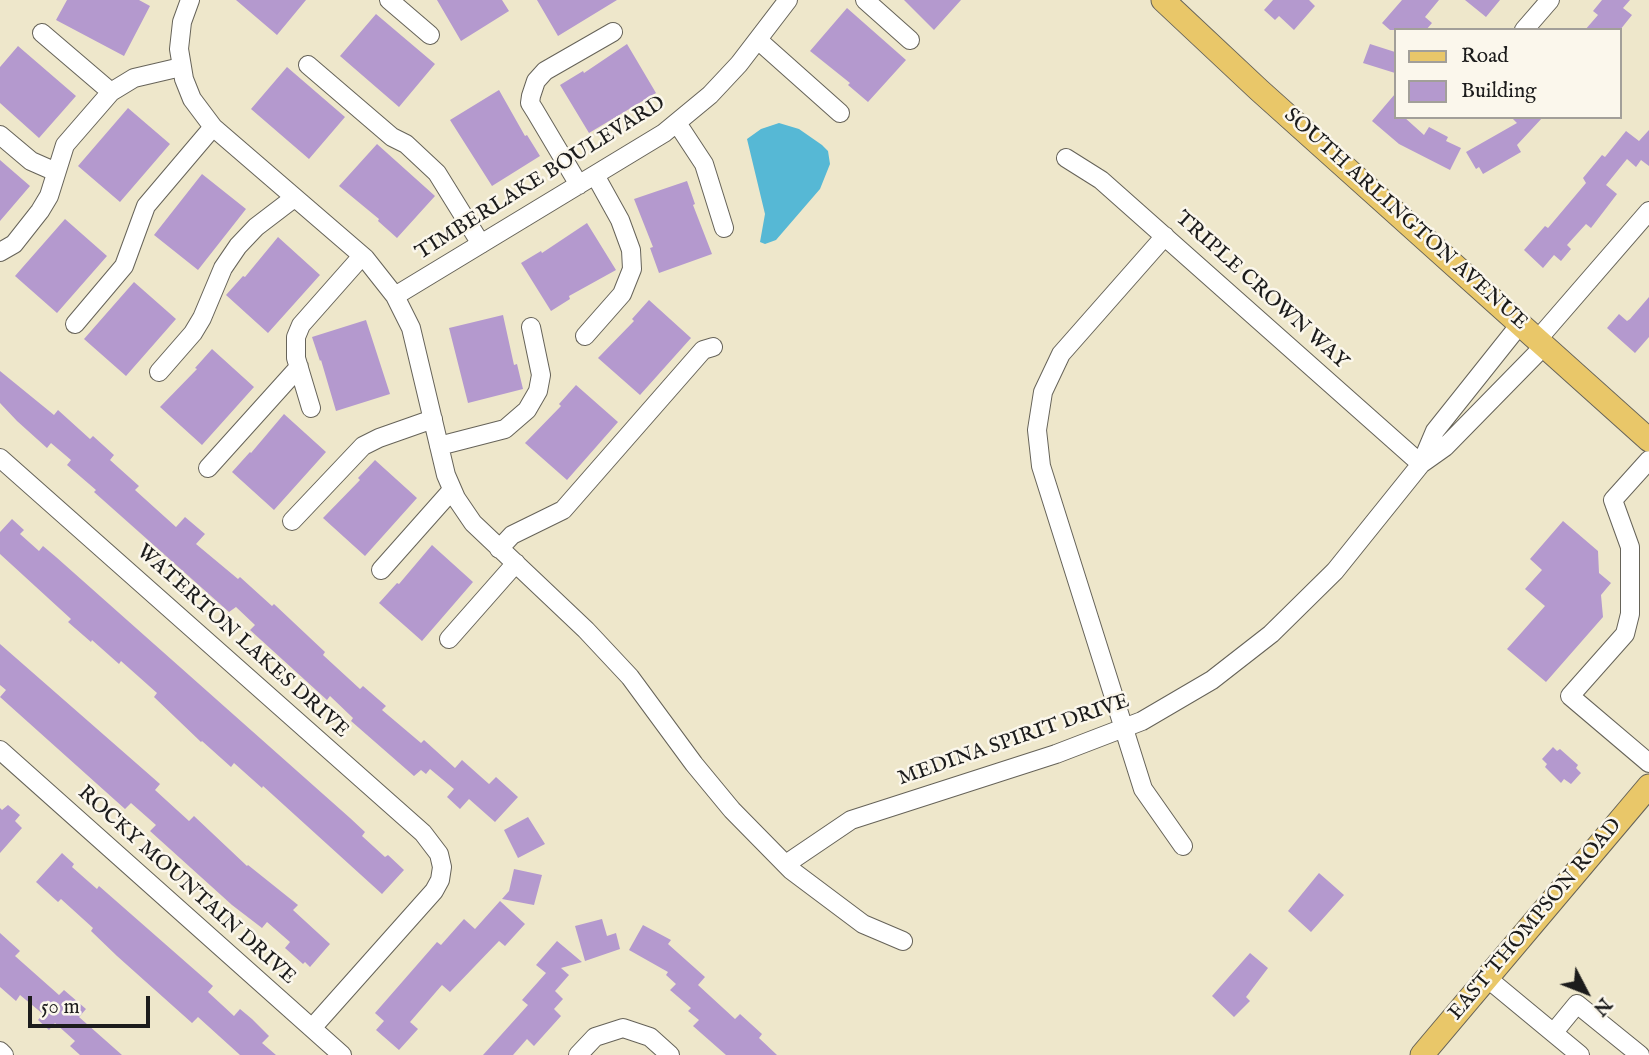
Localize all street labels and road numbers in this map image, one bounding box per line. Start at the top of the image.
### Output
street label: TIMBERLAKE BOULEVARD [411,92,671,266]
street label: SOUTH ARLINGTON AVENUE [1278,104,1532,336]
street label: TRIPLE CROWN WAY [1169,207,1353,375]
street label: WATERTON LAKES DRIVE [131,540,353,744]
street label: MEDINA SPIRIT DRIVE [895,690,1133,792]
street label: ROCKY MOUNTAIN DRIVE [72,781,300,991]
street label: EAST THOMPSON ROAD [1444,814,1628,1026]

